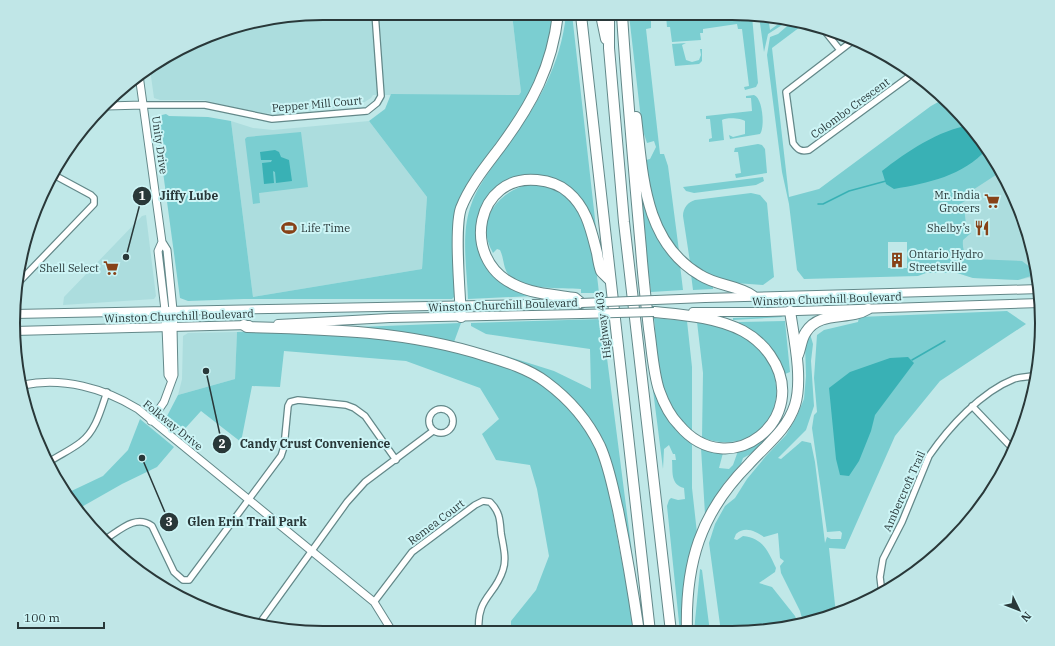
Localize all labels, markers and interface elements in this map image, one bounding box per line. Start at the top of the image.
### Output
street label: Colombo Crescent [808,75,892,141]
street label: Pepper Mill Court [271,93,363,115]
street label: Unity Drive [149,115,171,175]
callout: Jiffy Lube [132,184,226,208]
text: 1 [138,188,146,203]
text: Jiffy Lube [160,188,218,203]
place label: Mr. India Grocers [934,188,980,215]
supermarket icon: Mr. India Grocers [983,192,1001,210]
sports icon: Life Time [280,219,298,237]
restaurant icon: Shelby’s [973,219,991,237]
place label: Life Time [301,221,350,235]
place label: Shelby’s [927,221,970,235]
place label: Ontario Hydro Streetsville [909,247,983,274]
building icon: Ontario Hydro Streetsville [888,251,906,269]
supermarket icon: Shell Select [102,259,120,277]
place label: Shell Select [40,261,99,275]
street label: Winston Churchill Boulevard [752,289,902,309]
street label: Highway 403 [592,291,614,359]
street label: Winston Churchill Boulevard [428,295,578,315]
street label: Winston Churchill Boulevard [104,306,254,326]
street label: Folkway Drive [140,397,206,453]
callout: Candy Crust Convenience [212,432,398,456]
text: 2 [218,436,226,451]
text: Candy Crust Convenience [240,436,391,451]
street label: Ambercroft Trail [880,448,928,534]
street label: Remea Court [405,496,467,548]
callout: Glen Erin Trail Park [159,510,315,534]
text: 3 [165,514,173,529]
text: Glen Erin Trail Park [187,514,307,529]
north arrow [999,590,1039,630]
scale bar [18,604,104,630]
text: N [1018,609,1034,625]
text: 100 m [24,610,60,625]

